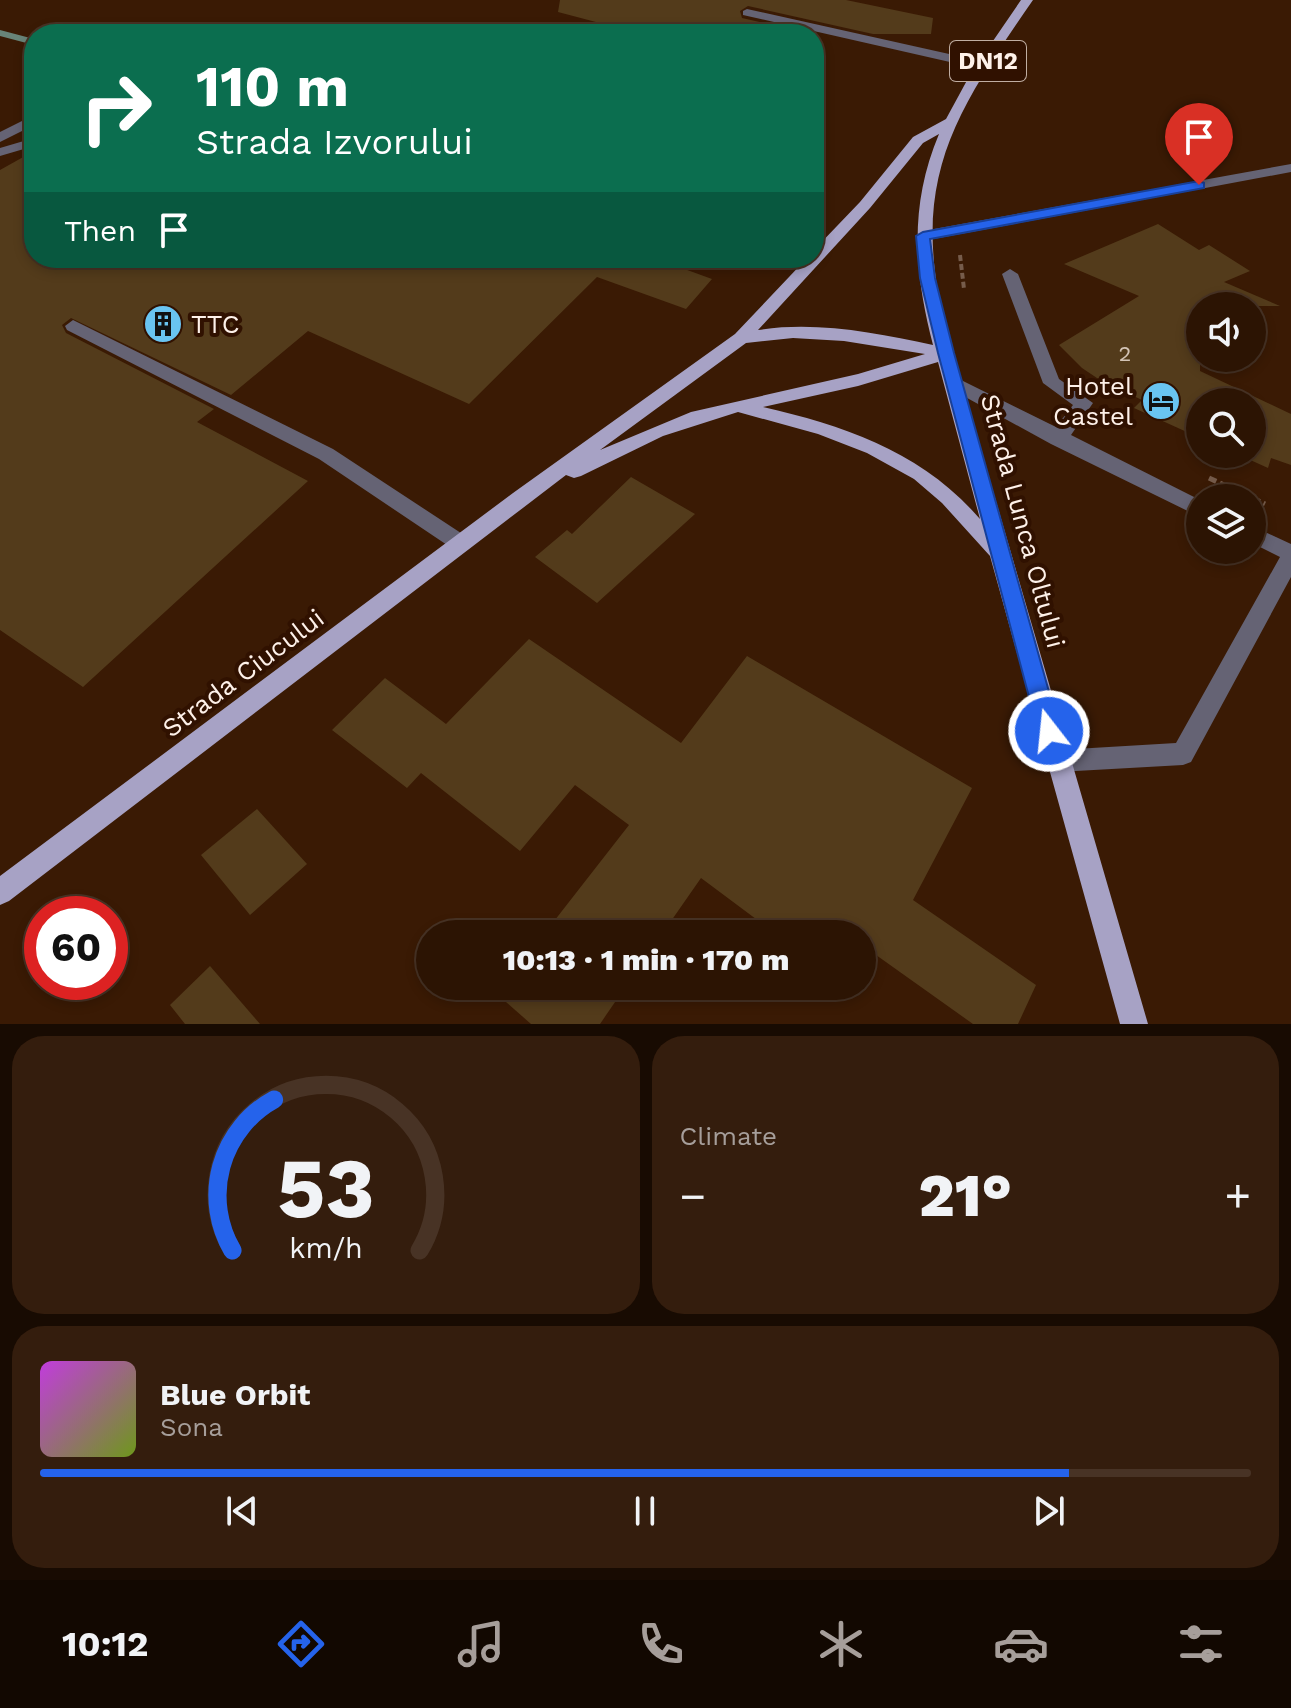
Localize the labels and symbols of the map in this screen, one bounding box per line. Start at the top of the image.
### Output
road number: DN12 [950,41,1026,81]
pin [1165,103,1233,185]
building icon: TTC [142,303,184,345]
place label: TTC [191,309,240,339]
house number: 2 [1119,341,1131,366]
place label: Hotel Castel [1053,371,1133,431]
hotel icon: Hotel Castel [1140,380,1182,422]
street label: Strada Lunca Oltului [975,391,1071,651]
street label: Strada Ciucului [156,603,330,743]
position arrow [1007,689,1091,773]
speed limit sign: 60 [24,896,128,1000]

